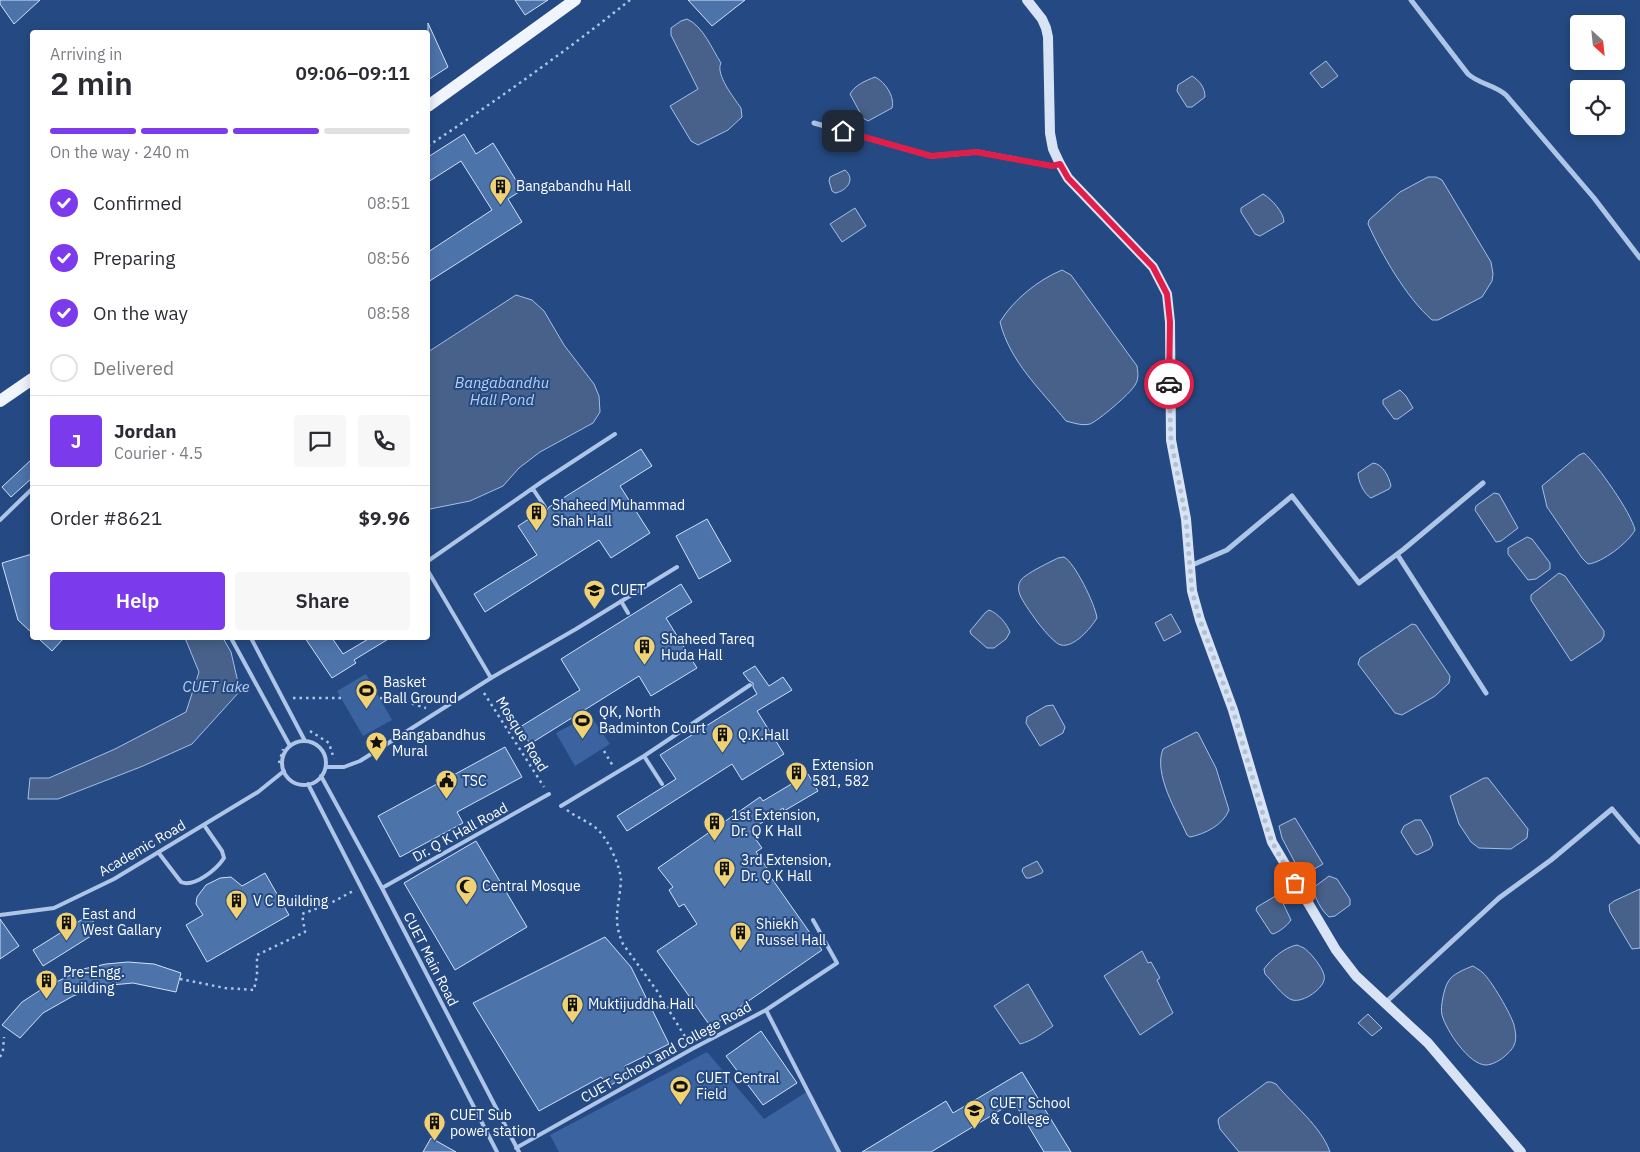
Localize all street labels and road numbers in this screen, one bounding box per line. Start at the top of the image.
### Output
street label: Mosque Road [492,693,552,775]
street label: Dr. Q K Hall Road [409,798,511,866]
street label: Academic Road [95,816,189,880]
street label: CUET Main Road [399,909,463,1009]
street label: CUET School and College Road [577,997,755,1107]

